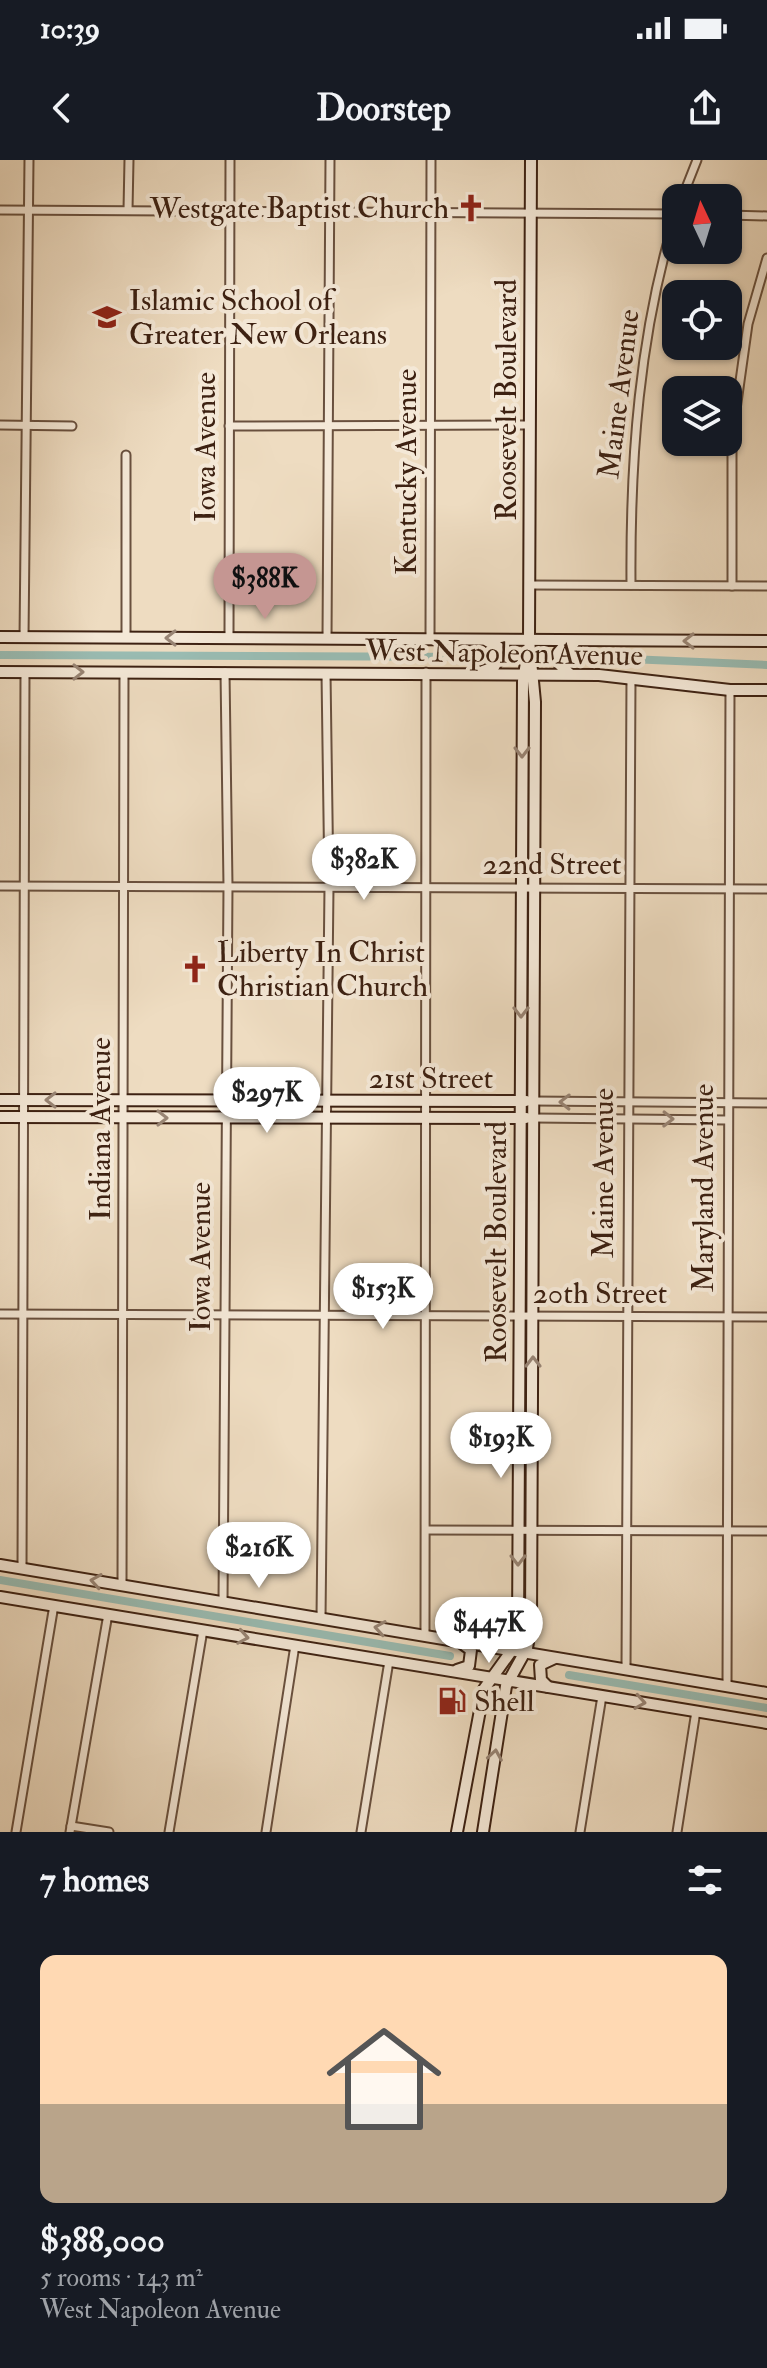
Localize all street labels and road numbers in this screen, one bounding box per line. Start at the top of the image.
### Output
street label: Roosevelt Boulevard [488,279,525,521]
street label: Maine Avenue [590,307,648,481]
street label: Kentucky Avenue [388,369,425,575]
street label: Iowa Avenue [187,372,224,522]
street label: West Napoleon Avenue [364,632,643,674]
street label: 22nd Street [482,846,622,883]
street label: Indiana Avenue [82,1037,119,1221]
street label: 21st Street [369,1060,494,1097]
street label: Maryland Avenue [685,1084,722,1292]
street label: Maine Avenue [585,1088,622,1258]
street label: Roosevelt Boulevard [478,1121,515,1363]
street label: Iowa Avenue [182,1182,219,1332]
street label: 20th Street [533,1275,668,1312]

